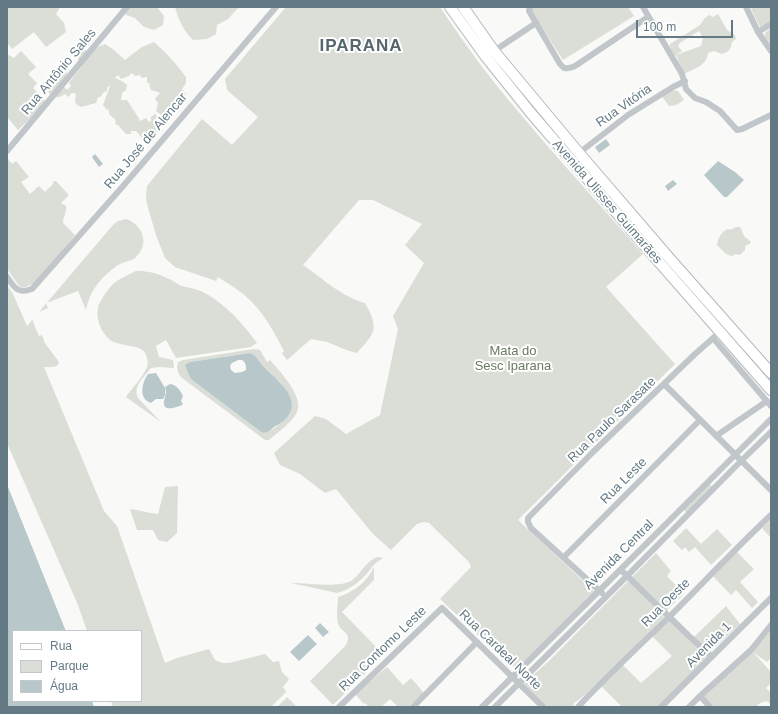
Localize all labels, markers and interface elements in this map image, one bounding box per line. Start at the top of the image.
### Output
scale bar [638,12,735,38]
text: 100 m [643,20,676,34]
street label: Rua Antônio Sales [18,26,100,118]
district label: IPARANA [319,36,403,56]
street label: Rua Vitória [593,81,655,131]
street label: Rua José de Alencar [101,90,191,192]
street label: Avenida Ulisses Guimarães [549,137,665,267]
park label: Mata do Sesc Iparana [475,343,551,374]
street label: Rua Paulo Sarasate [565,374,659,466]
street label: Rua Leste [598,455,650,507]
street label: Avenida Central [581,517,657,593]
street label: Rua Oeste [639,576,693,630]
street label: Rua Contomo Leste [336,603,430,695]
street label: Rua Cardeal Norte [456,607,544,693]
street label: Avenida 1 [683,619,735,671]
legend [12,630,142,702]
text: Rua [50,639,72,653]
text: Parque [50,659,89,673]
text: Água [50,679,78,693]

